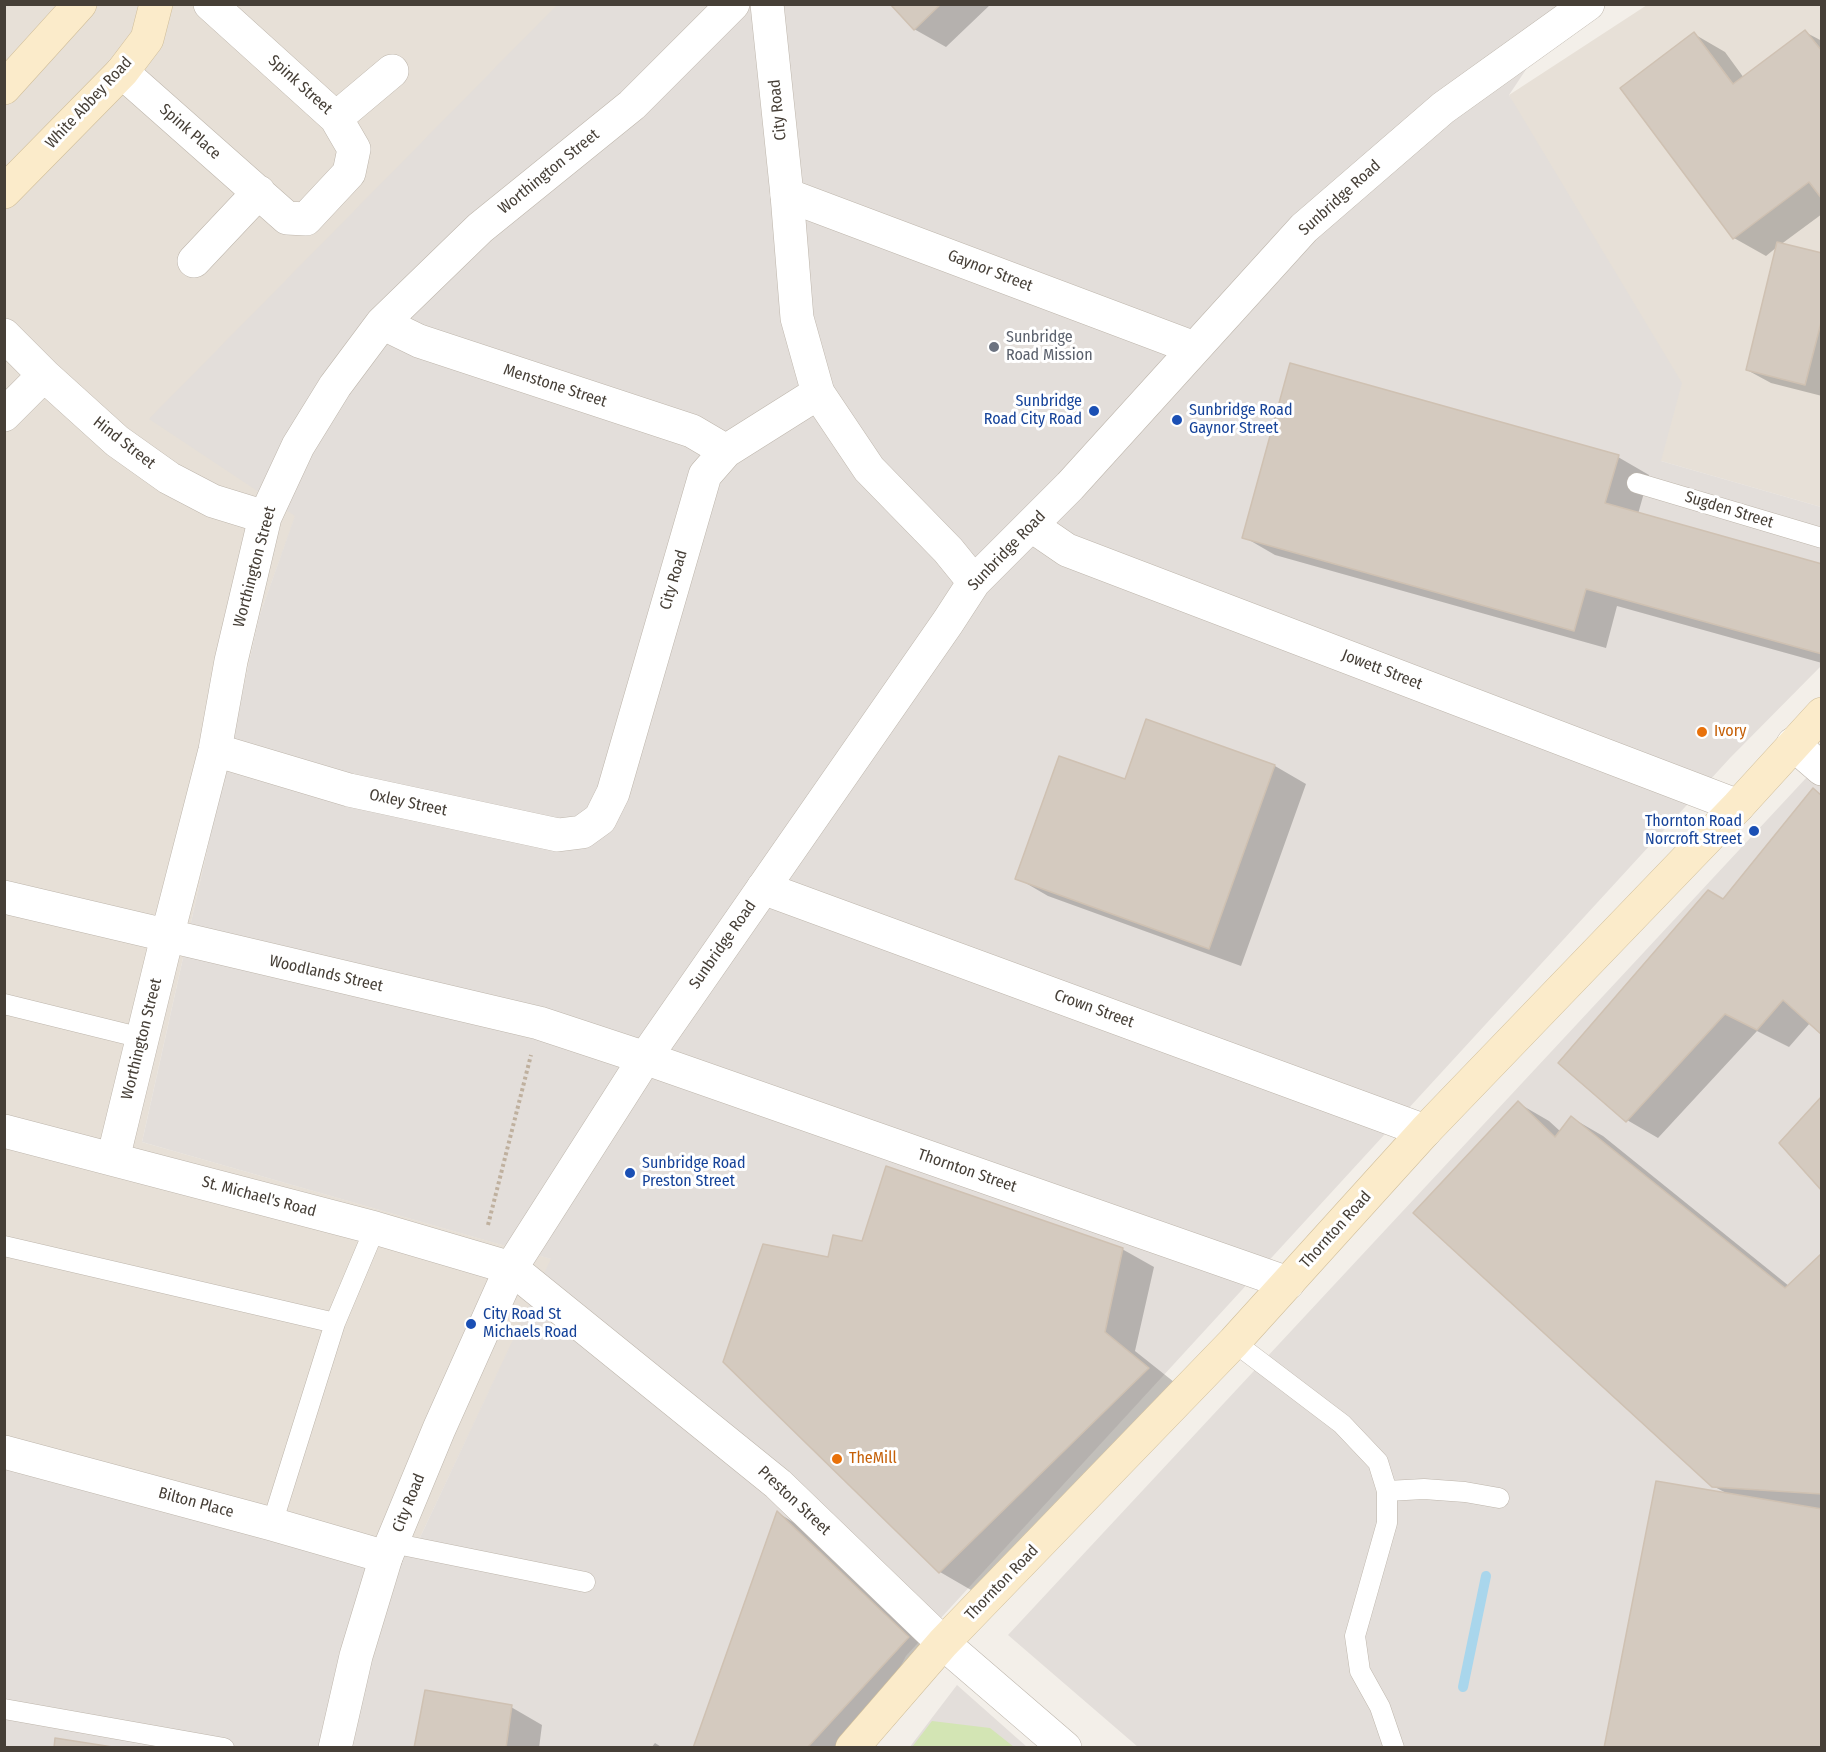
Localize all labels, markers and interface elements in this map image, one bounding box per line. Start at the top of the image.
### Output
street label: Spink Street [264,51,336,119]
street label: White Abbey Road [42,53,136,153]
street label: City Road [765,78,791,142]
street label: Spink Place [155,100,225,164]
street label: Worthington Street [495,125,603,219]
street label: Sunbridge Road [1295,156,1385,240]
street label: Gaynor Street [945,246,1035,296]
place label: Sunbridge Road Mission [1006,328,1093,366]
marker: Sunbridge Road Mission [987,340,1001,354]
street label: Menstone Street [501,360,609,412]
place label: Sunbridge Road City Road [984,392,1082,430]
place label: Sunbridge Road Gaynor Street [1189,401,1293,439]
marker: Sunbridge Road City Road [1087,404,1101,418]
street label: Hind Street [89,413,159,473]
marker: Sunbridge Road Gaynor Street [1170,413,1184,427]
street label: Sugden Street [1682,487,1776,533]
street label: Worthington Street [230,504,280,630]
street label: Sunbridge Road [964,507,1050,595]
street label: City Road [656,548,692,612]
street label: Jowett Street [1339,646,1425,694]
place label: Ivory [1714,722,1746,742]
marker: Ivory [1695,725,1709,739]
street label: Oxley Street [367,785,449,821]
place label: Thornton Road Norcroft Street [1645,812,1742,850]
marker: Thornton Road Norcroft Street [1747,824,1761,838]
street label: Sunbridge Road [685,897,761,993]
street label: Woodlands Street [267,952,385,996]
street label: Worthington Street [118,976,166,1102]
street label: Crown Street [1052,986,1136,1032]
street label: Thornton Street [915,1145,1019,1197]
place label: Sunbridge Road Preston Street [642,1154,746,1192]
marker: Sunbridge Road Preston Street [623,1166,637,1180]
street label: St. Michael's Road [200,1173,318,1221]
street label: Thornton Road [1296,1188,1376,1272]
place label: City Road St Michaels Road [483,1305,577,1343]
marker: City Road St Michaels Road [464,1317,478,1331]
place label: TheMill [849,1449,897,1469]
marker: TheMill [830,1452,844,1466]
street label: Preston Street [753,1462,835,1540]
street label: City Road [389,1471,429,1535]
street label: Bilton Place [156,1484,236,1522]
street label: Thornton Road [961,1541,1043,1625]

